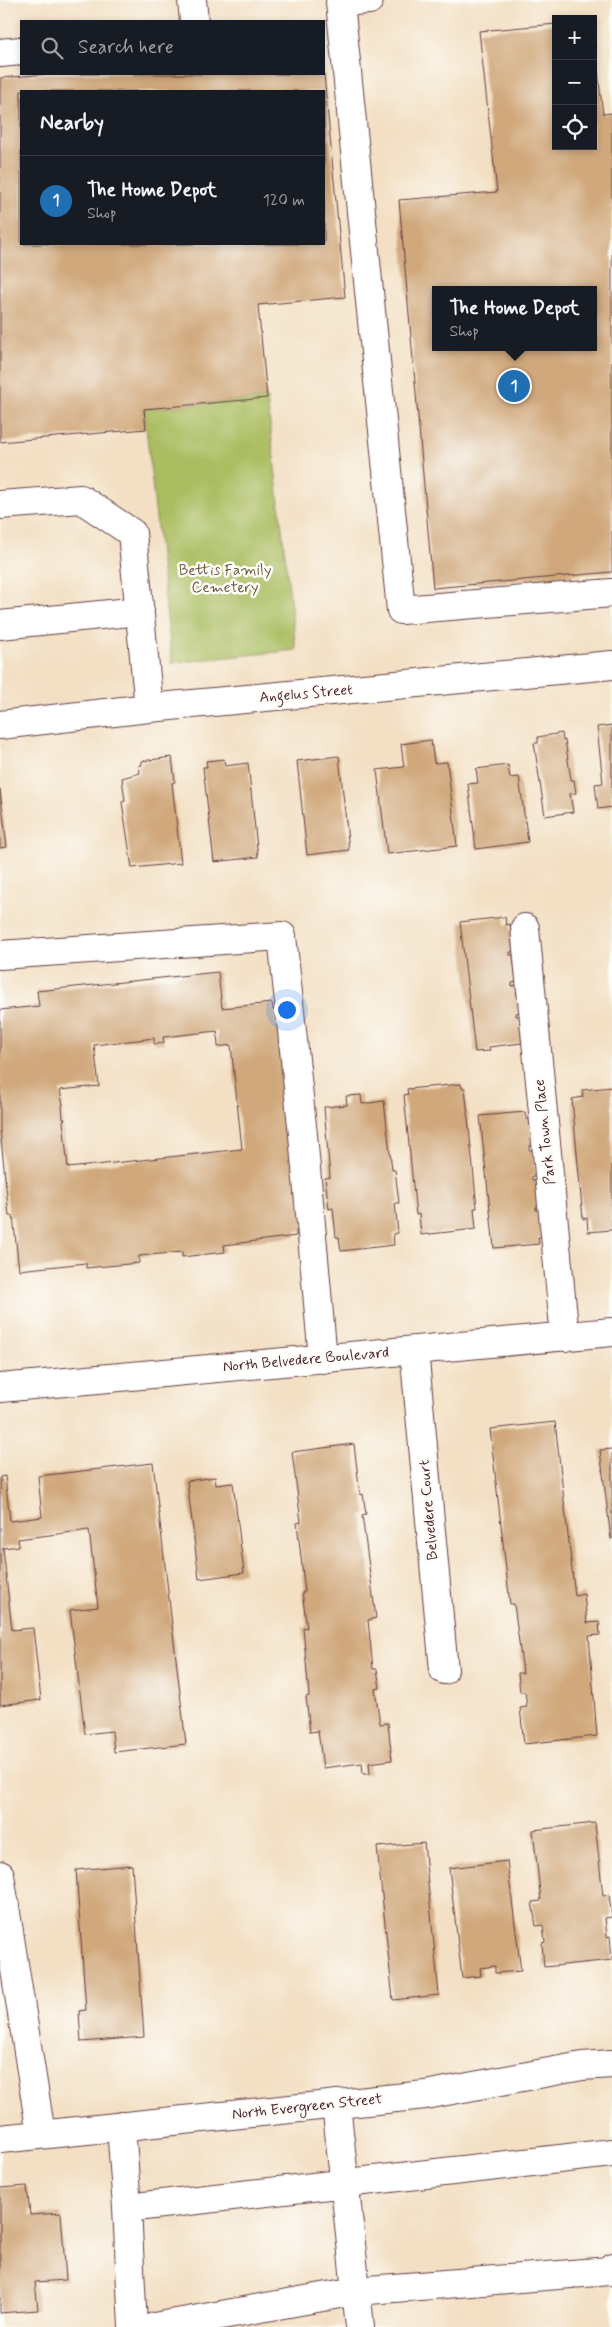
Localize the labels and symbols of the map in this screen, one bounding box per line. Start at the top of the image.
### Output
pin: 1 [498,367,530,405]
park label: Bettis Family Cemetery [179,561,272,598]
street label: Angelus Street [258,680,354,709]
your location [274,997,300,1023]
street label: Park Town Place [529,1078,560,1186]
street label: North Belvedere Boulevard [222,1343,390,1377]
street label: Belvedere Court [415,1459,443,1561]
street label: North Evergreen Street [231,2089,383,2126]

